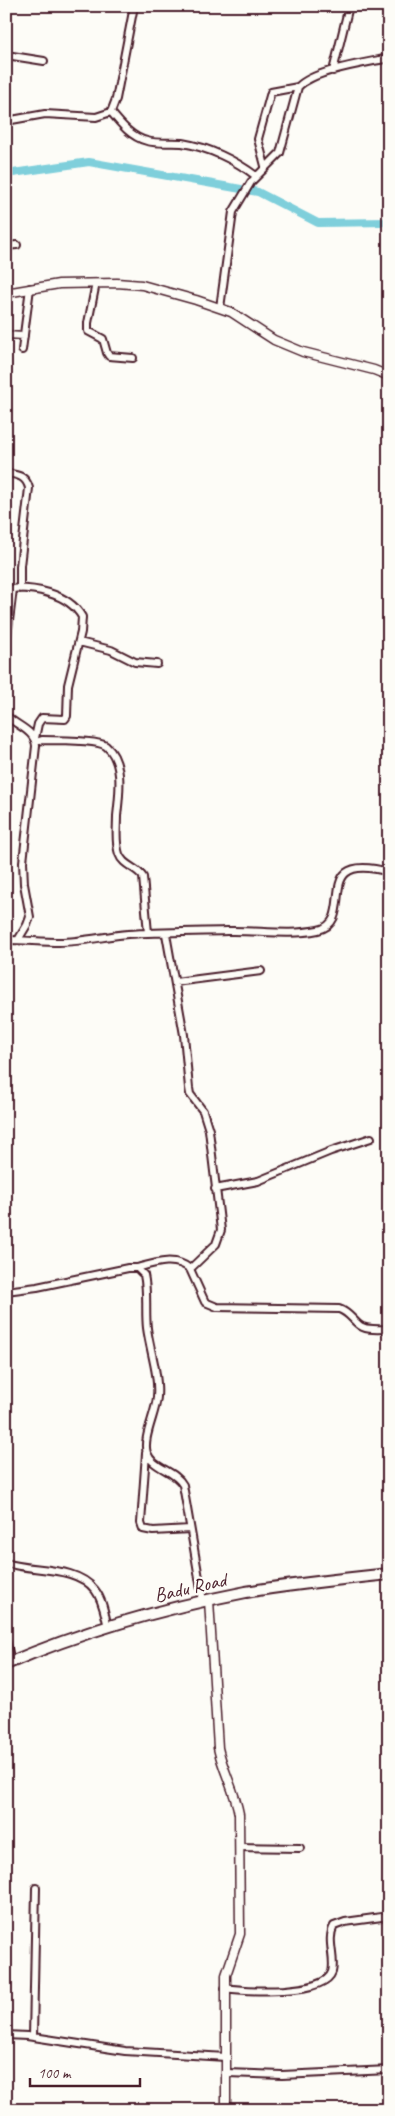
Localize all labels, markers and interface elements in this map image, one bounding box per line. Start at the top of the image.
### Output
street label: Badu Road [152,1566,231,1608]
scale bar [30,2056,140,2088]
text: 100 m [38,2064,72,2083]

